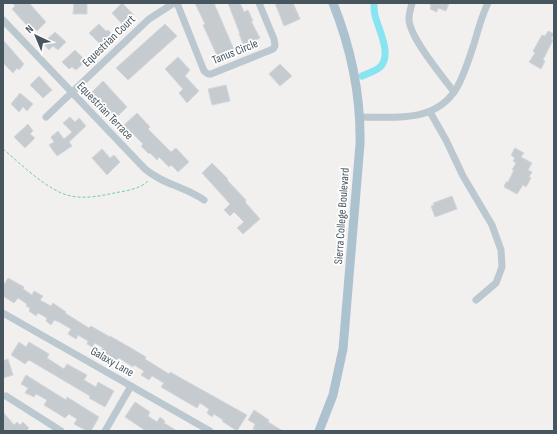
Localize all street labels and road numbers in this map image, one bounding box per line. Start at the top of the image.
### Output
street label: Equestrian Court [79,12,139,70]
street label: Tanus Circle [210,36,260,68]
street label: Equestrian Terrace [74,79,136,143]
street label: Sierra College Boulevard [331,167,353,265]
street label: Galaxy Lane [88,344,136,380]

